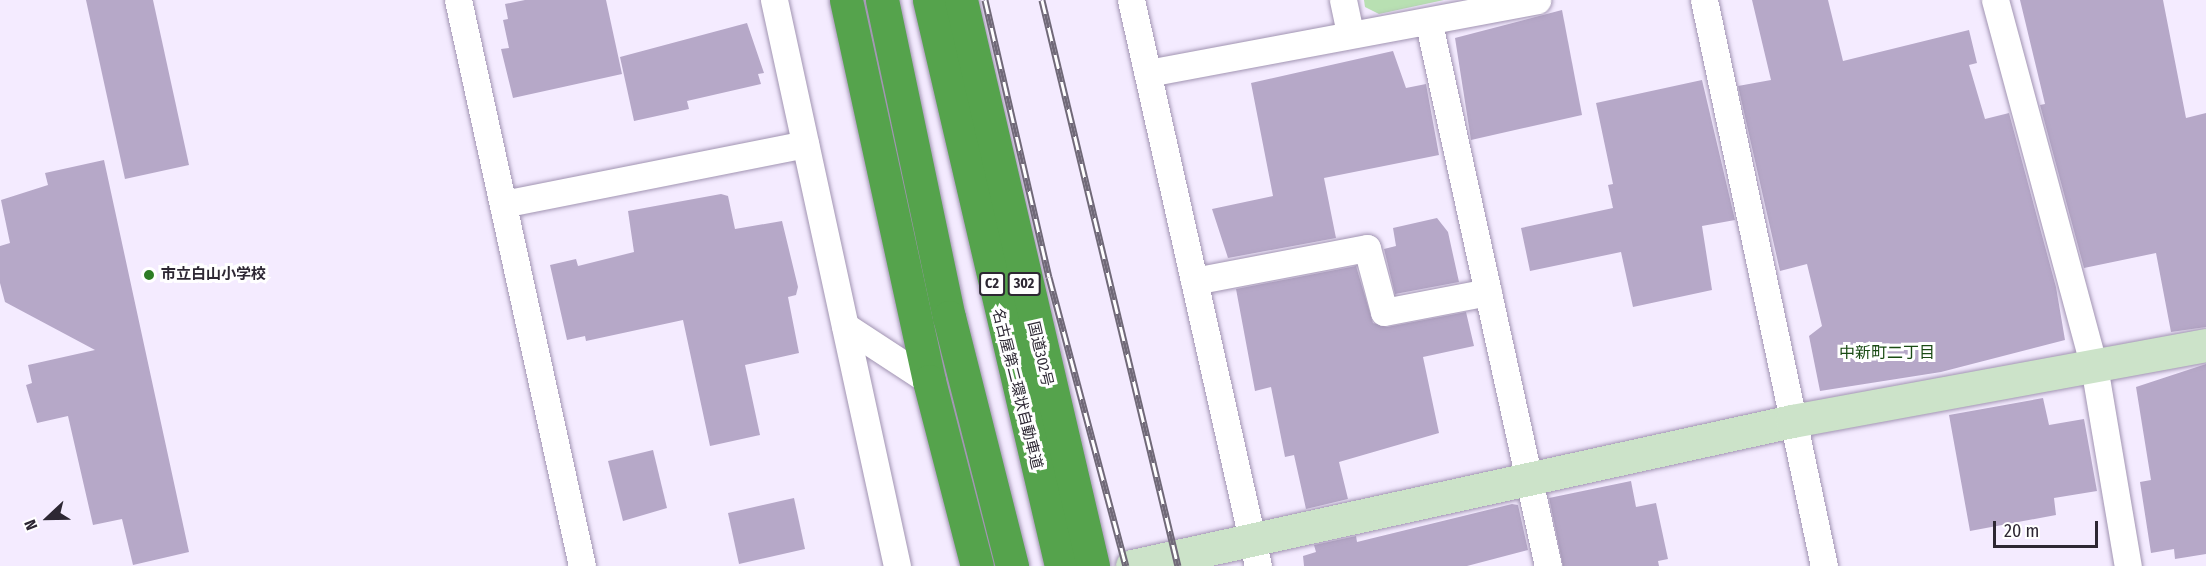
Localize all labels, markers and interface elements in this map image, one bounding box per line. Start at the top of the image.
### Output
place label: 市立白山小学校 [161,266,266,284]
marker: 市立白山小学校 [142,268,156,282]
road number: C2 [978,273,1006,295]
road number: 302 [1008,273,1040,295]
street label: 名古屋第二環状自動車道 [988,307,1046,471]
street label: 国道302号 [1024,320,1056,388]
district label: 中新町二丁目 [1839,343,1935,363]
north arrow [18,488,78,548]
scale bar [1996,509,2101,547]
text: N [20,517,41,533]
text: 20 m [2004,520,2039,542]

